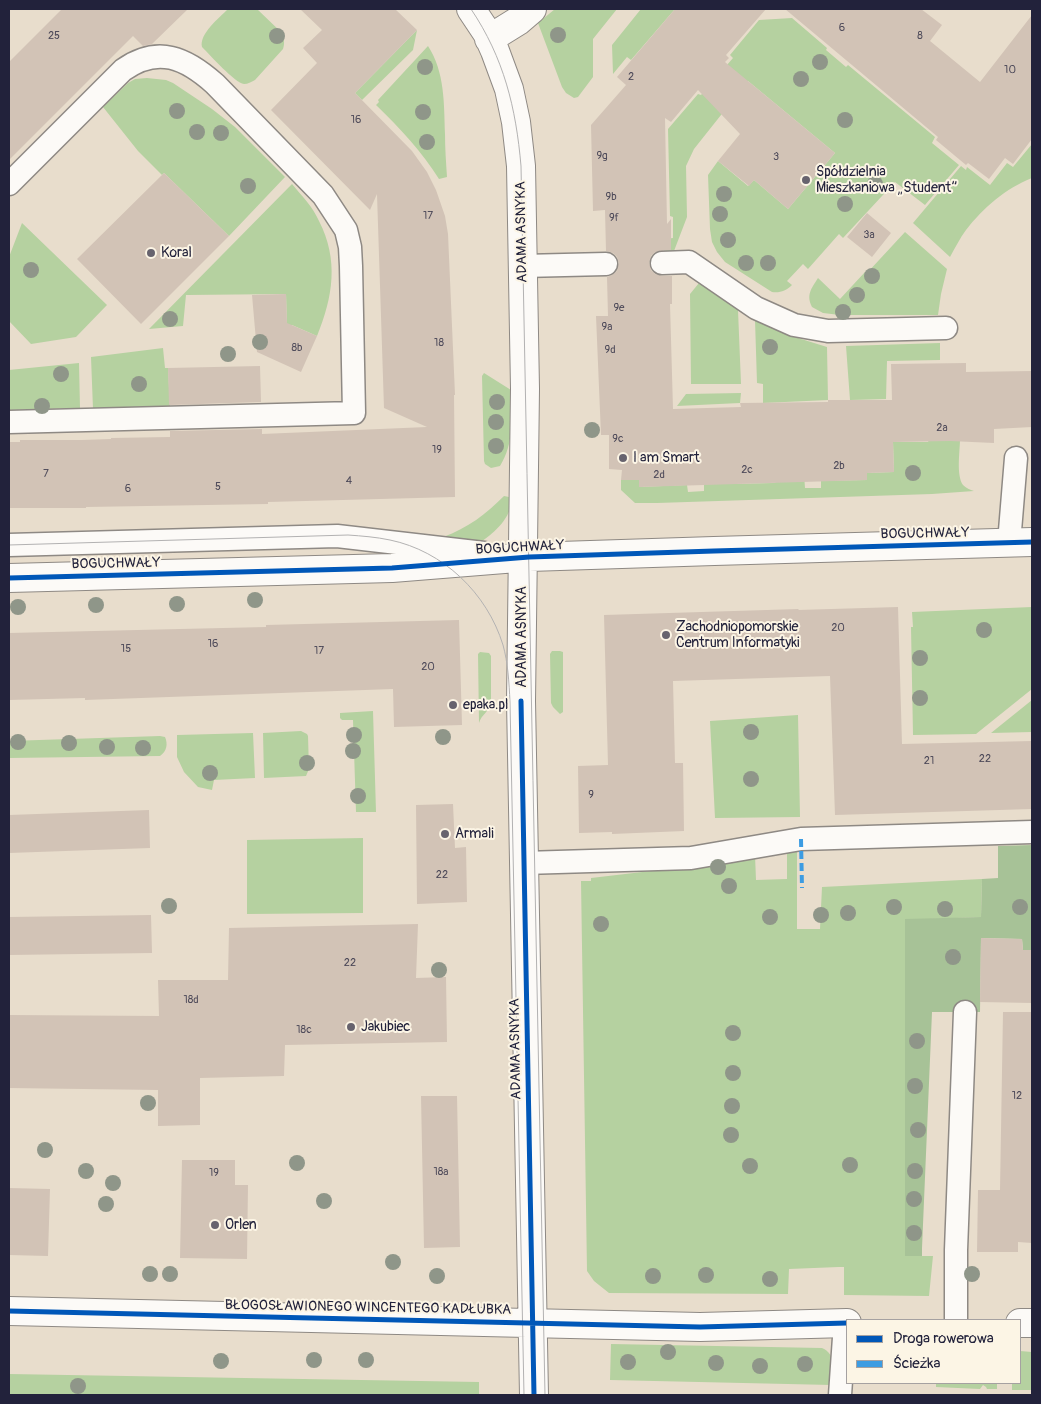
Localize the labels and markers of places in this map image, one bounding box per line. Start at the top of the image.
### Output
place label: Spółdzielnia Mieszkaniowa „Student” [816,164,957,196]
marker: Spółdzielnia Mieszkaniowa „Student” [800,174,812,186]
place label: Koral [161,245,192,261]
marker: Koral [145,247,157,259]
place label: I am Smart [633,450,700,466]
marker: I am Smart [617,452,629,464]
place label: Zachodniopomorskie Centrum Informatyki [676,619,799,652]
marker: Zachodniopomorskie Centrum Informatyki [660,629,672,641]
place label: epaka.pl [463,697,508,713]
marker: epaka.pl [447,699,459,711]
place label: Armali [455,826,494,842]
marker: Armali [439,828,451,840]
place label: Jakubiec [361,1019,410,1035]
marker: Jakubiec [345,1021,357,1033]
place label: Orlen [225,1217,257,1233]
marker: Orlen [209,1219,221,1231]

